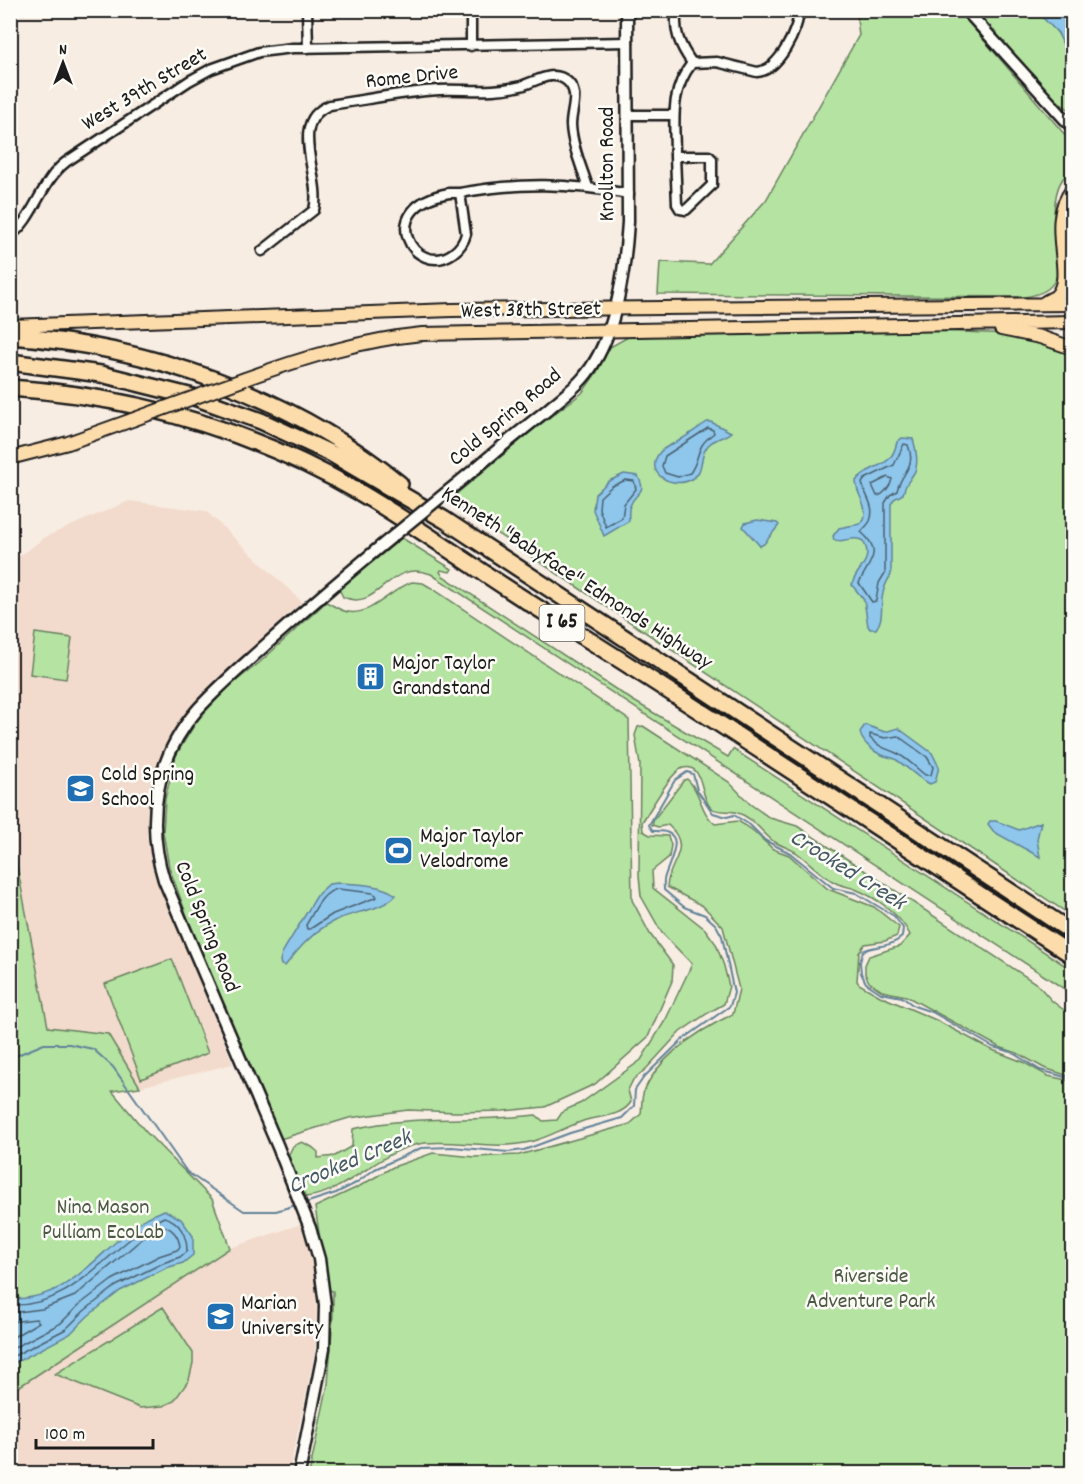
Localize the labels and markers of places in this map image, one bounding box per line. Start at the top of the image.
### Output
place label: Major Taylor Grandstand [392,649,496,705]
building icon: Major Taylor Grandstand [355,661,387,693]
place label: Cold Spring School [101,760,194,816]
school or university icon: Cold Spring School [64,772,96,804]
place label: Major Taylor Velodrome [420,822,524,878]
sports icon: Major Taylor Velodrome [383,834,415,866]
place label: Marian University [241,1289,324,1345]
school or university icon: Marian University [204,1301,236,1333]

